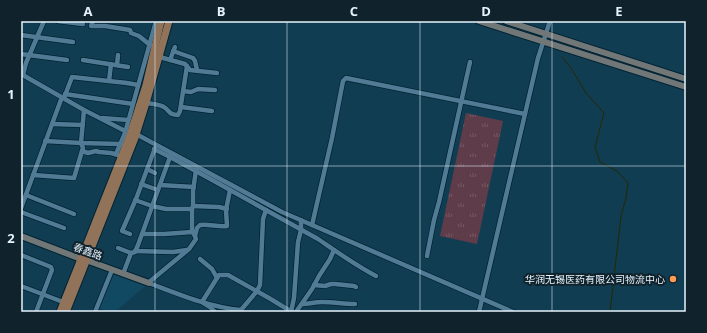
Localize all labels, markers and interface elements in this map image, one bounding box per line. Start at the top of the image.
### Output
text: A [84,2,93,20]
text: B [217,2,226,20]
text: C [350,2,358,20]
text: D [481,2,491,20]
text: E [615,2,623,20]
text: 1 [7,85,15,103]
text: 2 [7,229,15,247]
street label: 春鑫路 [72,239,104,263]
place label: 华润无锡医药有限公司物流中心 [525,272,665,286]
marker: 华润无锡医药有限公司物流中心 [668,274,678,284]

